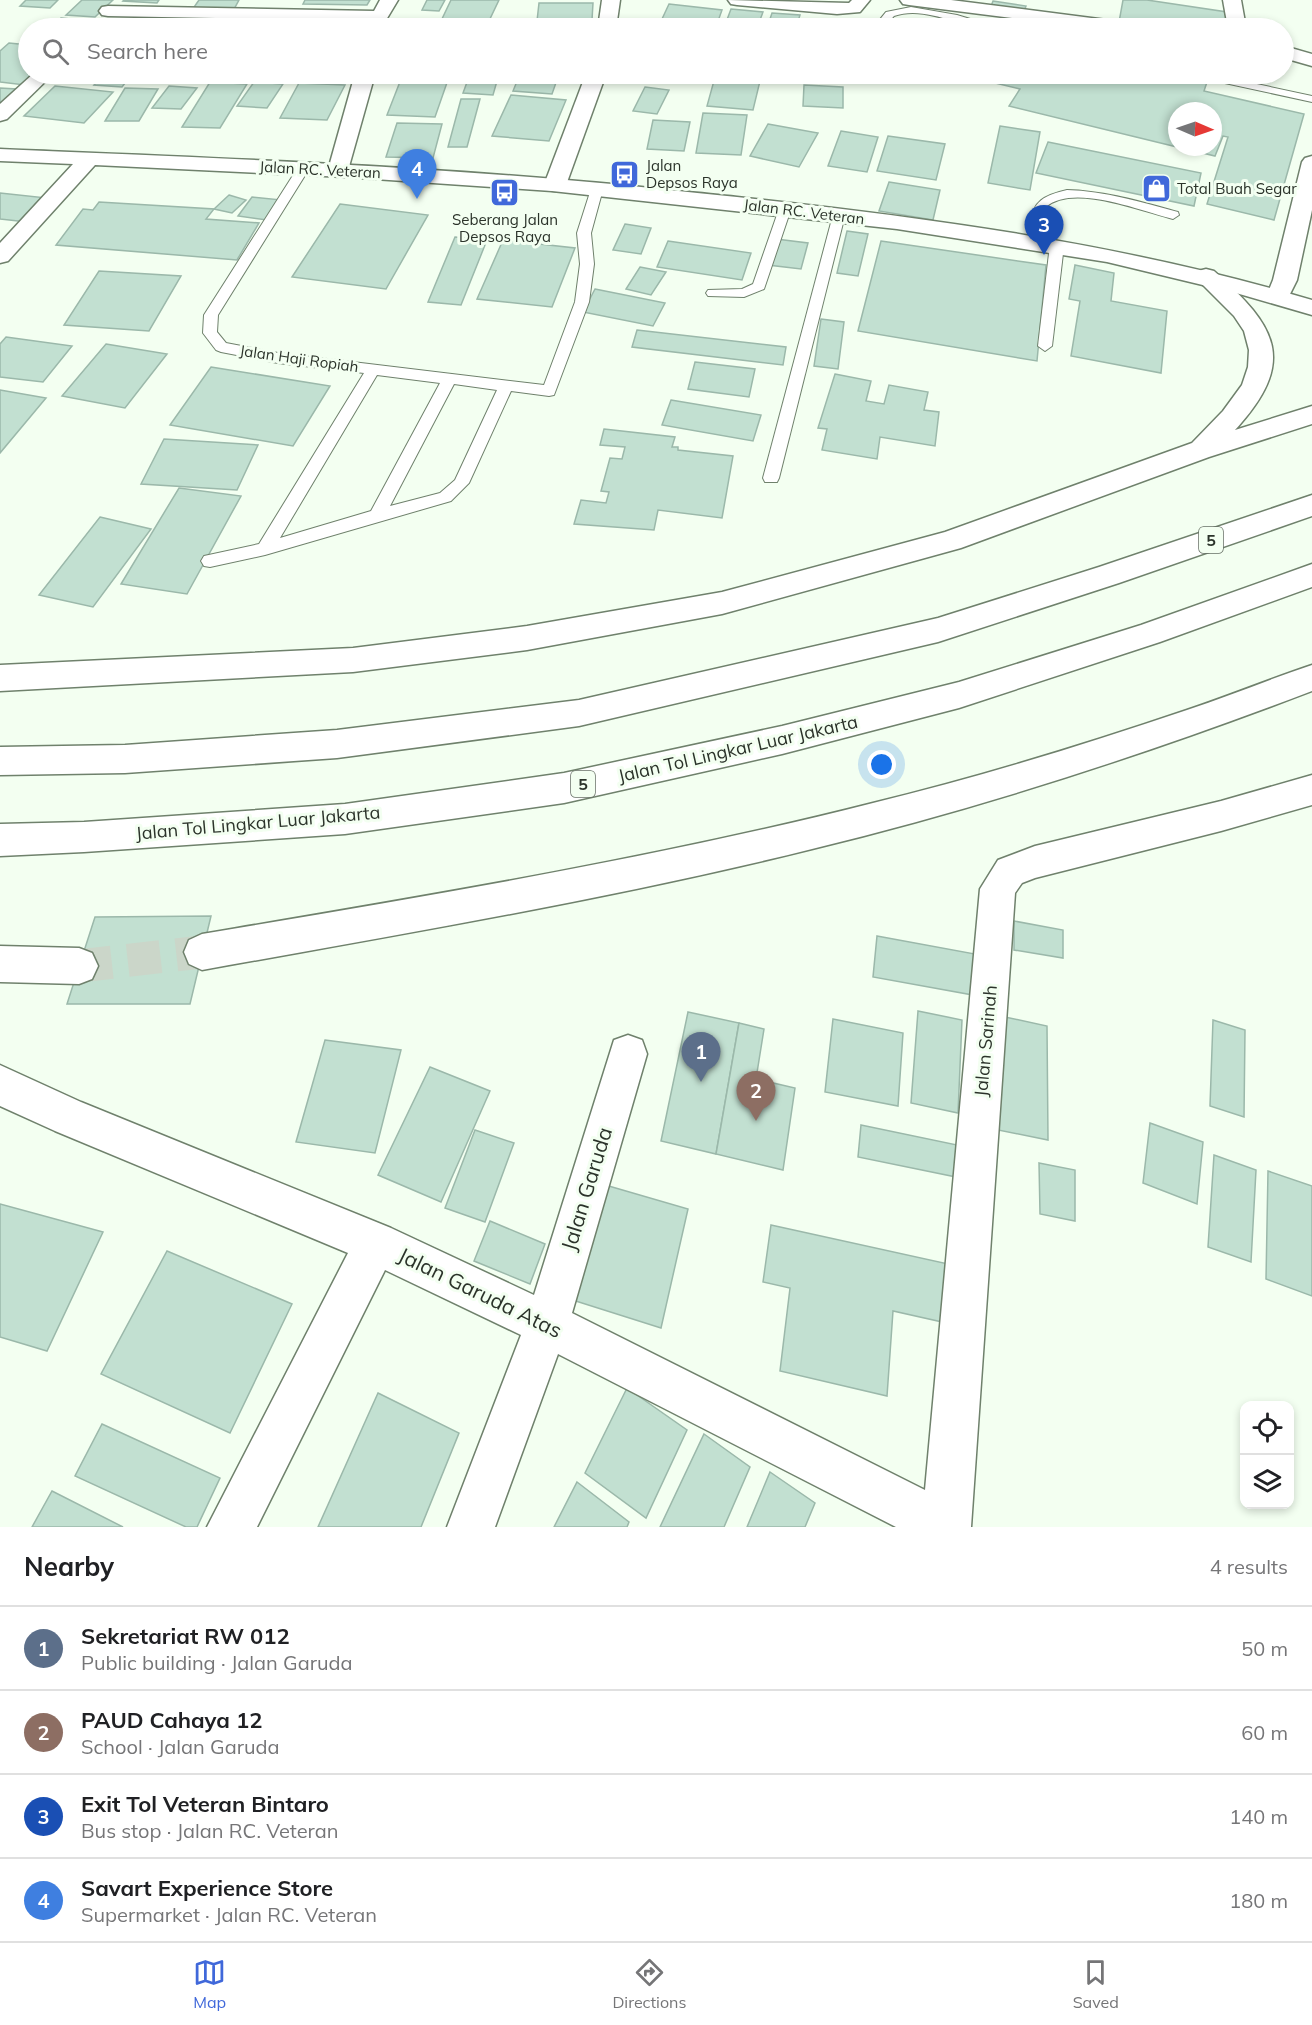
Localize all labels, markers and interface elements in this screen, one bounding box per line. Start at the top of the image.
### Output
search box [18,18,1294,84]
icon: search [39,35,72,68]
text: Search here [87,37,208,65]
north arrow [1168,102,1222,156]
pin: 4 [398,150,436,199]
place label: Jalan Depsos Raya [646,156,738,192]
street label: Jalan RC. Veteran [259,157,381,182]
bus stop icon: Jalan Depsos Raya [609,159,641,191]
shop icon: Total Buah Segar [1140,173,1172,205]
bus stop icon: Seberang Jalan Depsos Raya [489,177,521,209]
place label: Total Buah Segar [1177,179,1297,198]
street label: Jalan RC. Veteran [743,195,866,228]
pin: 3 [1024,206,1064,255]
place label: Seberang Jalan Depsos Raya [452,210,558,246]
street label: Jalan Haji Ropiah [238,341,360,376]
road number: 5 [1199,527,1223,553]
street label: Jalan Tol Lingkar Luar Jakarta [616,710,860,787]
your location [867,750,896,779]
road number: 5 [571,771,595,797]
street label: Jalan Tol Lingkar Luar Jakarta [135,800,381,845]
street label: Jalan Sarinah [969,984,1002,1098]
pin: 1 [682,1032,720,1082]
pin: 2 [736,1072,776,1121]
street label: Jalan Garuda [555,1124,617,1254]
street label: Jalan Garuda Atas [394,1241,566,1343]
map controls [1240,1401,1294,1509]
button: locate [1240,1401,1294,1455]
button: layers [1240,1455,1294,1509]
text: Nearby [24,1550,114,1583]
text: 4 results [1210,1554,1288,1579]
text: Sekretariat RW 012 [81,1622,290,1650]
text: 1 [38,1636,50,1661]
text: 50 m [1241,1636,1288,1661]
text: Public building · Jalan Garuda [81,1650,352,1675]
text: PAUD Cahaya 12 [81,1706,262,1734]
text: 2 [38,1720,50,1745]
text: 60 m [1241,1720,1288,1745]
text: School · Jalan Garuda [81,1734,279,1759]
text: Exit Tol Veteran Bintaro [81,1790,329,1818]
text: 3 [38,1804,50,1829]
text: 140 m [1229,1804,1288,1829]
text: Bus stop · Jalan RC. Veteran [81,1818,338,1843]
text: Savart Experience Store [81,1874,333,1902]
text: 4 [38,1888,50,1913]
text: 180 m [1229,1888,1288,1913]
text: Supermarket · Jalan RC. Veteran [81,1902,377,1927]
tab: Map [193,1956,226,2012]
tab: Directions [612,1956,686,2012]
tab: Saved [1073,1956,1119,2012]

